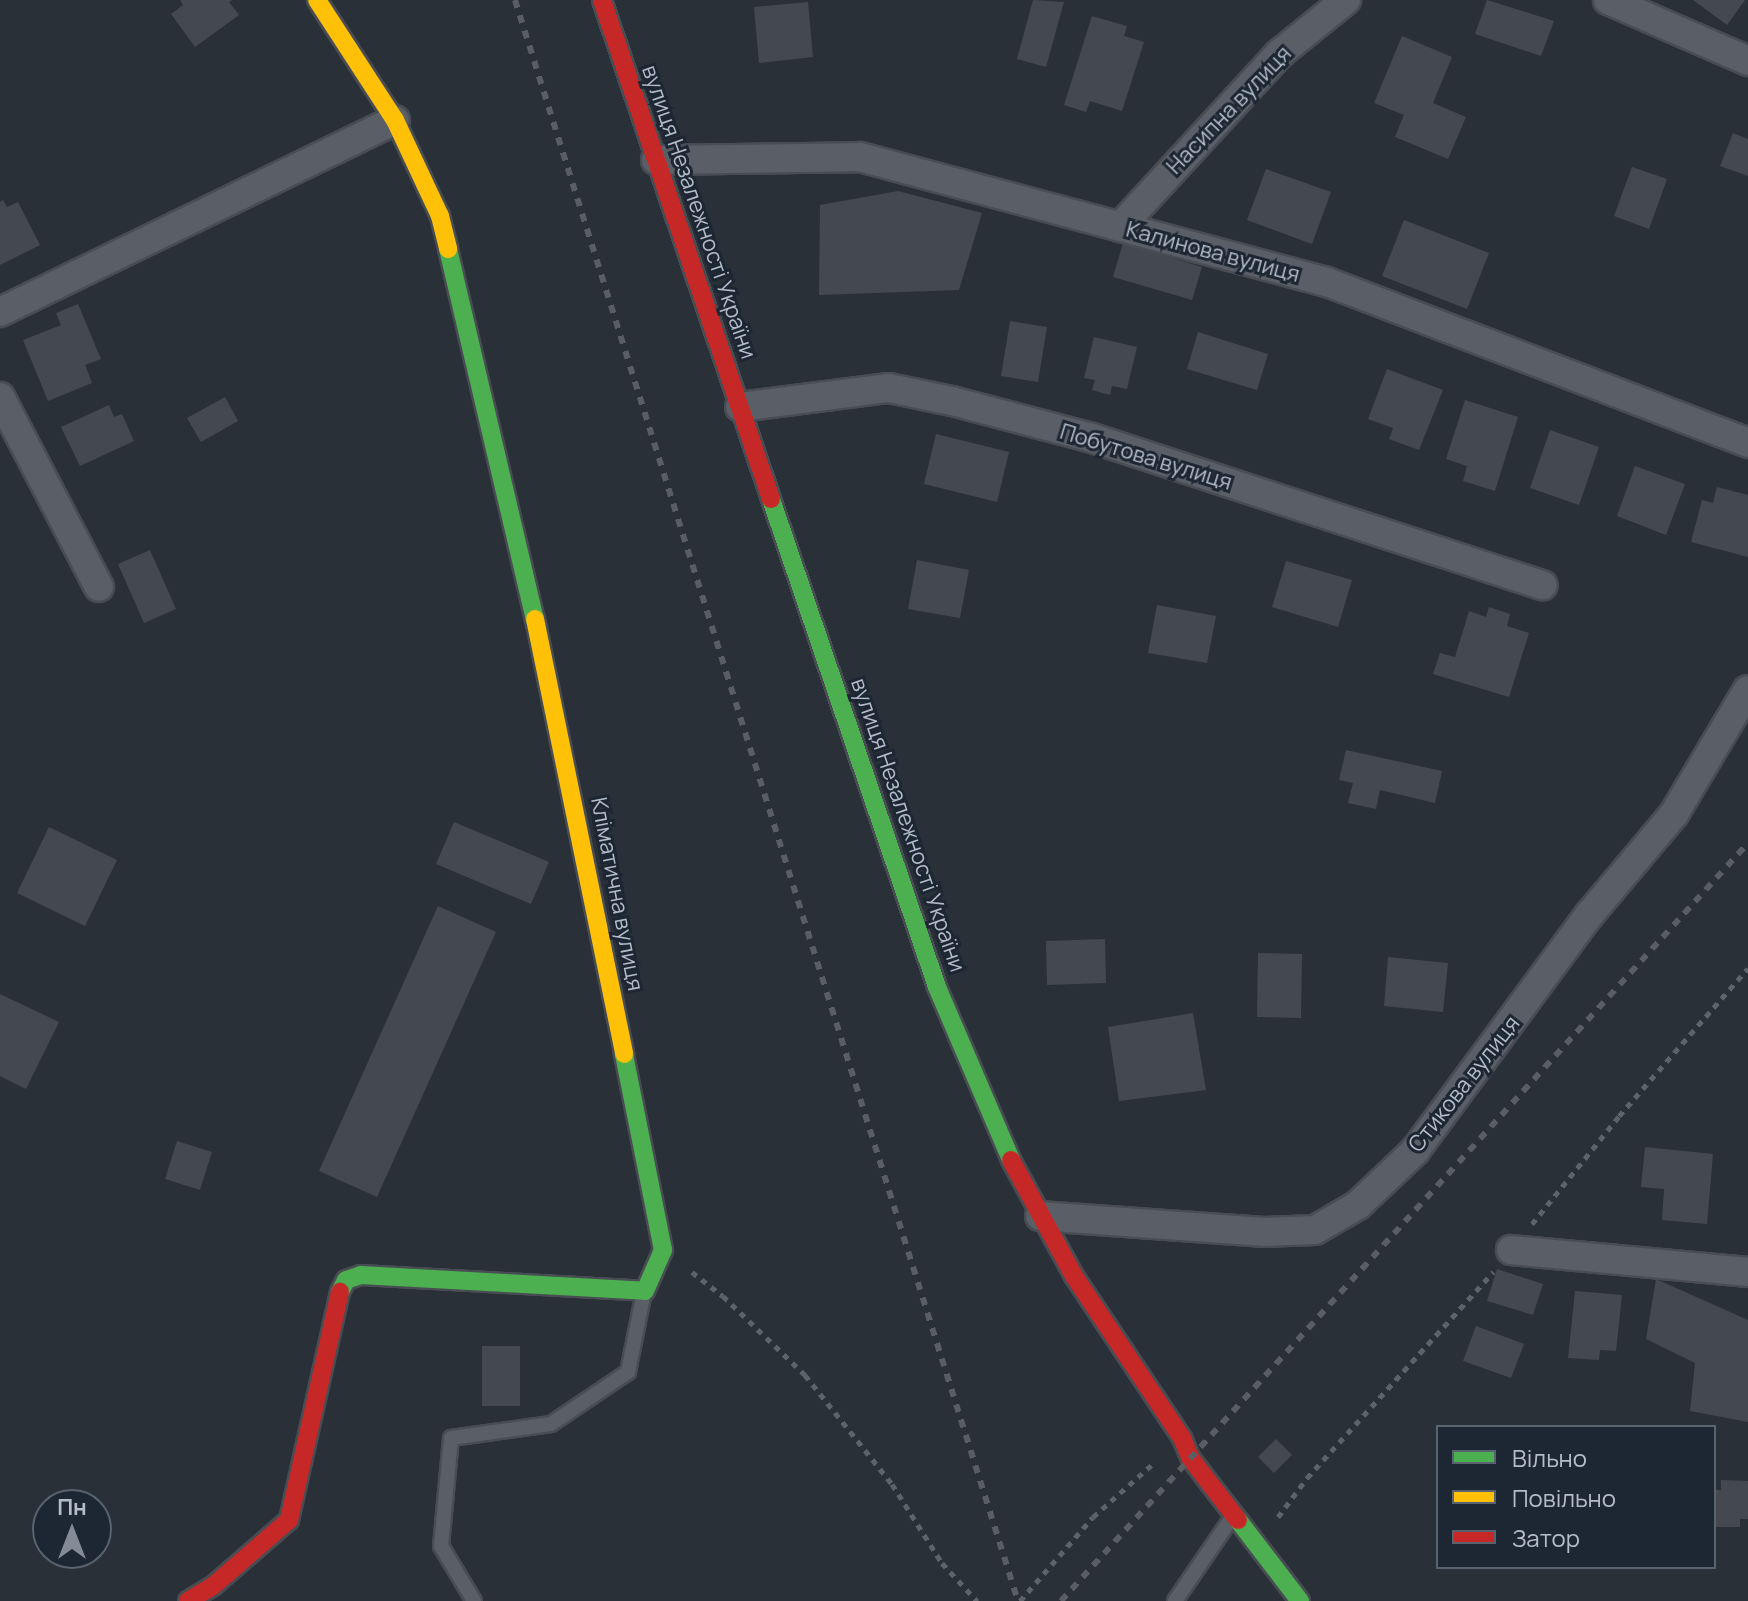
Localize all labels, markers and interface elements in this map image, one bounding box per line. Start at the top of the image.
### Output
street label: Насипна вулиця [1161,40,1297,180]
street label: вулиця Незалежності України [636,62,762,362]
street label: Калинова вулиця [1123,216,1303,288]
street label: Побутова вулиця [1057,418,1235,496]
street label: вулиця Незалежності України [845,675,971,975]
street label: Кліматична вулиця [585,795,649,993]
street label: Стикова вулиця [1403,1011,1525,1157]
legend [1436,1425,1716,1569]
text: Вільно [1512,1441,1587,1474]
text: Повільно [1512,1481,1616,1514]
north arrow [32,1489,112,1569]
text: Пн [57,1492,87,1522]
text: Затор [1512,1521,1580,1554]

